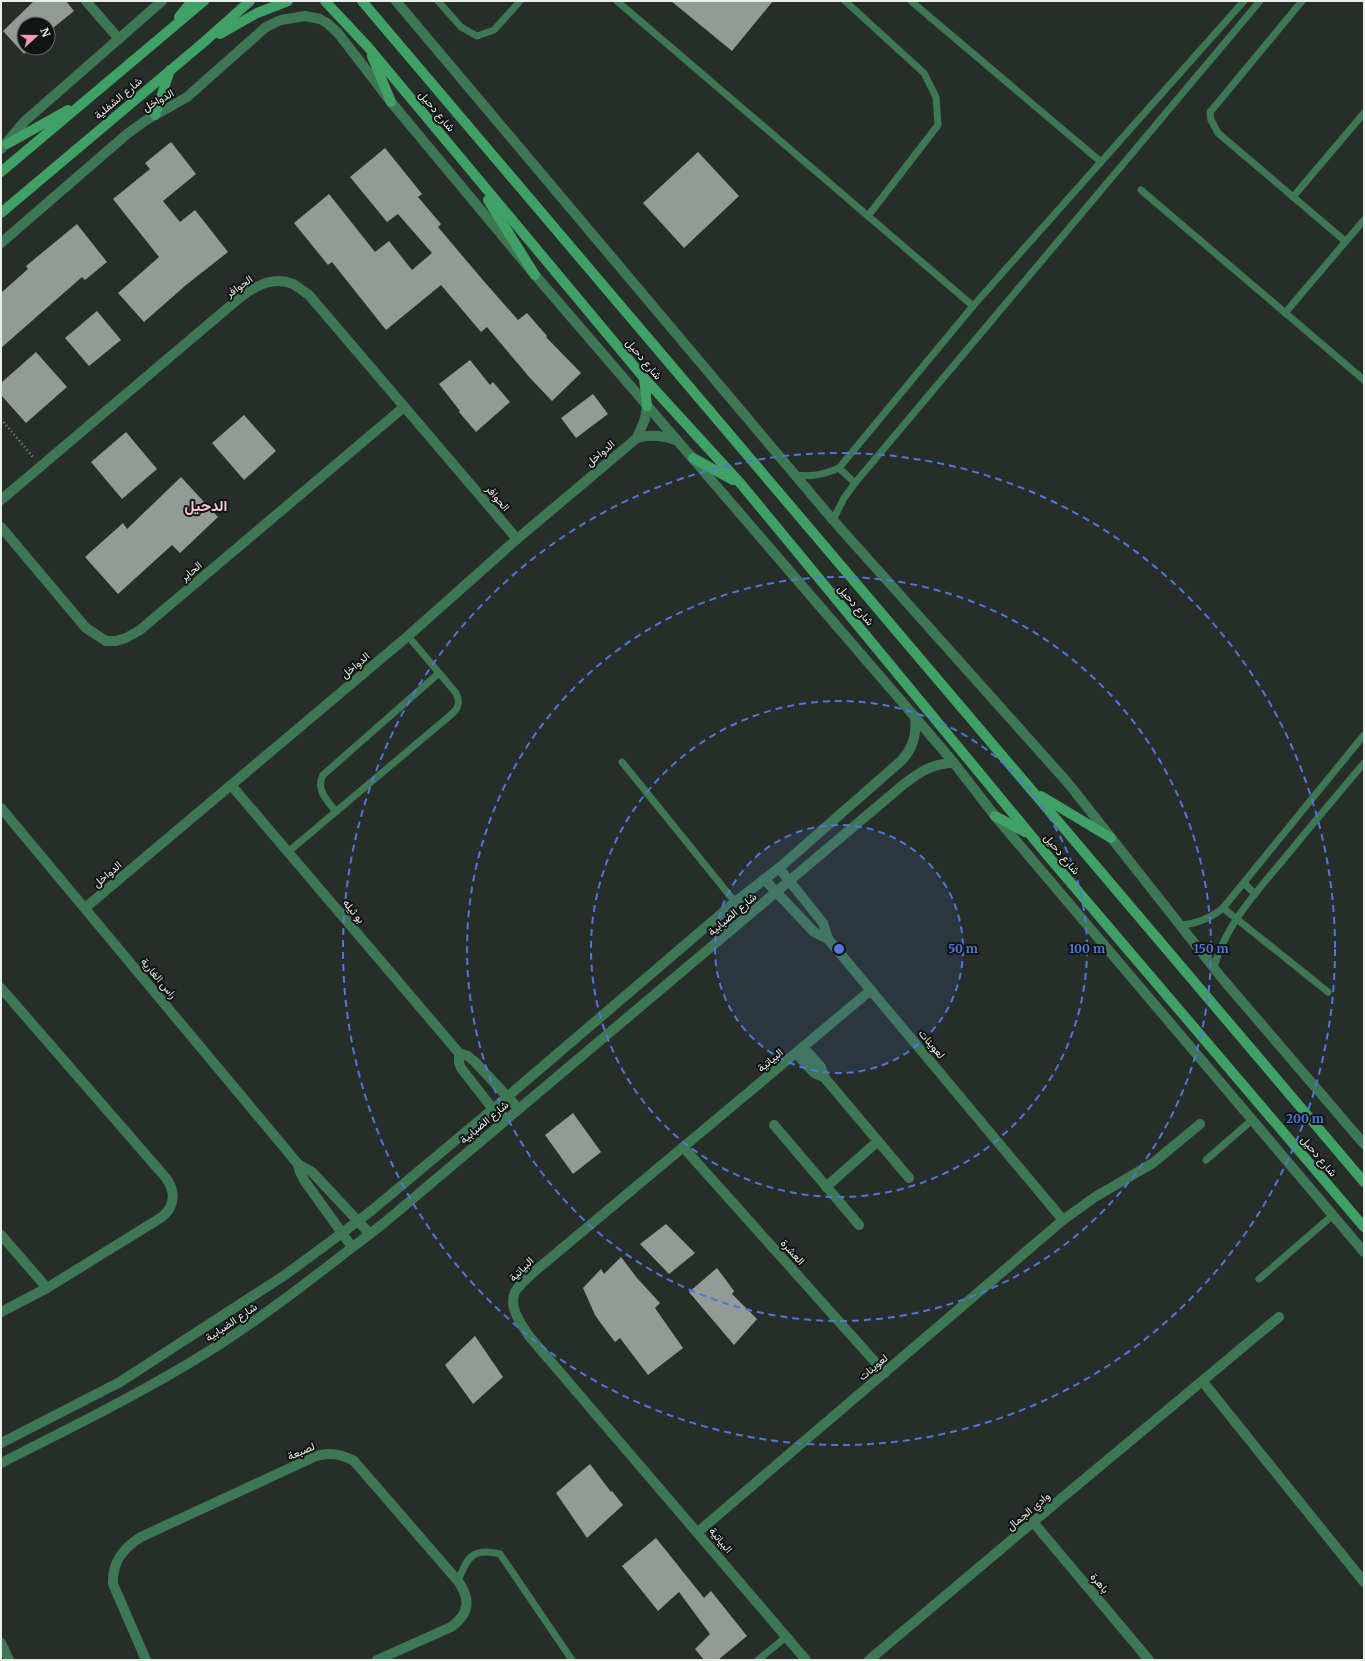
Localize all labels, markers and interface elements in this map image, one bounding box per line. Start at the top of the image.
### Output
north arrow [16,16,56,56]
text: N [37,26,54,39]
street label: شارع الشفلية [91,74,146,123]
street label: الدواخل [140,86,176,114]
street label: شارع دحيل [415,88,458,135]
street label: الحوافر [222,272,255,301]
street label: شارع دحيل [622,336,665,383]
street label: الدواخل [583,437,617,469]
street label: الحوافر [482,481,513,514]
district label: الدحيل [185,496,227,515]
street label: الحاير [176,558,205,585]
street label: شارع دحيل [834,582,877,629]
street label: الدواخل [338,649,372,681]
street label: شارع دحيل [1040,831,1083,878]
street label: الدواخل [90,858,124,890]
street label: شارع الضبابية [705,889,760,939]
street label: بو ثيله [340,896,368,926]
text: 50 m [948,941,978,956]
text: 100 m [1069,941,1105,956]
text: 150 m [1194,941,1229,956]
centre of rings [832,942,846,956]
street label: راس الغارية [138,955,180,1001]
street label: لعوينات [916,1026,948,1062]
street label: البياتية [754,1045,786,1075]
street label: شارع الضبابية [457,1097,512,1147]
text: 200 m [1286,1111,1324,1126]
street label: شارع دحيل [1297,1133,1340,1180]
street label: العشرة [778,1236,808,1268]
street label: البياتية [506,1254,536,1284]
street label: شارع الضبابية [202,1299,260,1345]
street label: لعوينات [855,1351,891,1383]
street label: لصبعة [285,1439,317,1463]
street label: وادي الجمال [1003,1489,1055,1536]
street label: البياتية [706,1524,736,1556]
street label: باهرة [1087,1570,1113,1596]

